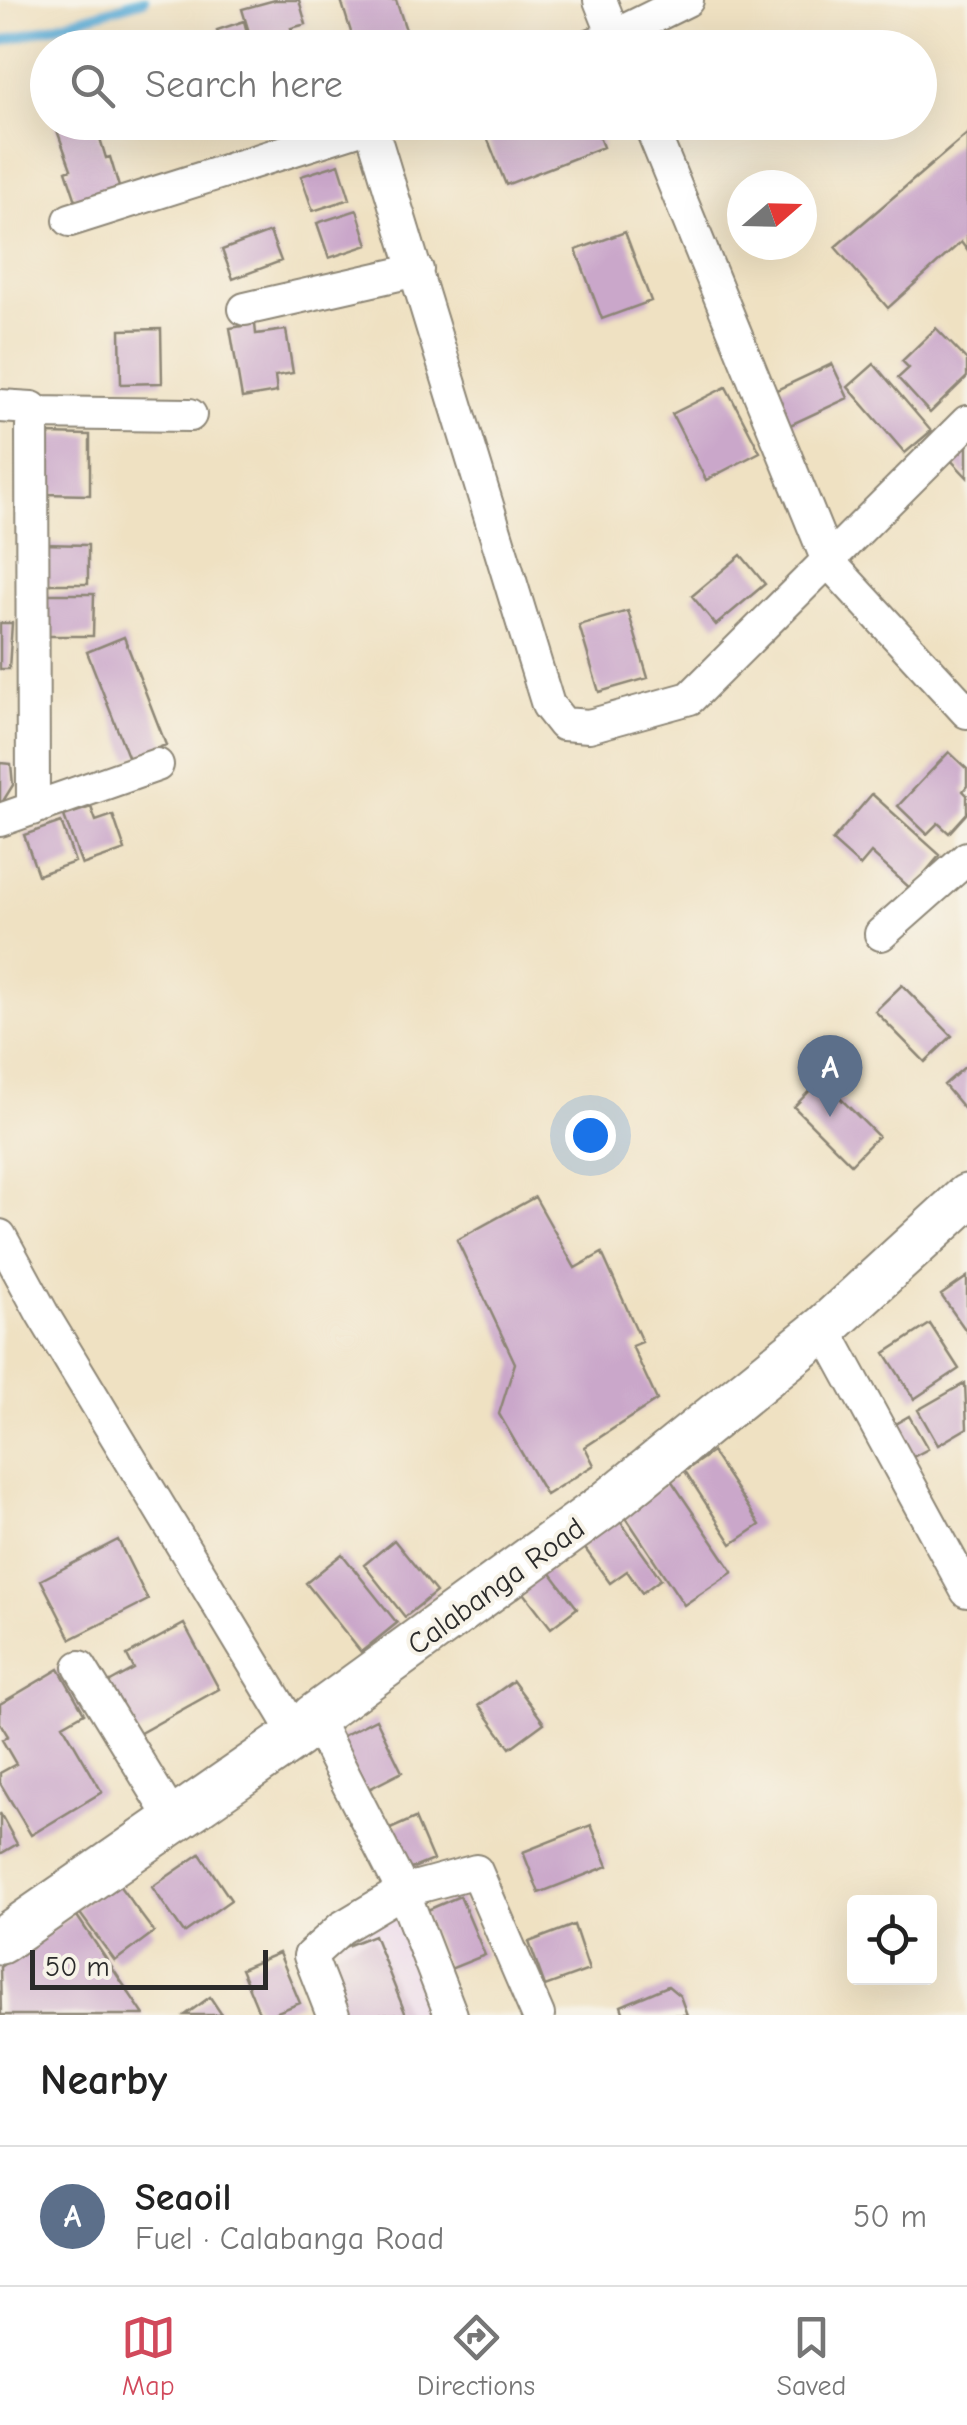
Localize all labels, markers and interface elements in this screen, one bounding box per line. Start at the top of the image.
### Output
search box [30,30,937,140]
icon: search [65,58,120,113]
text: Search here [145,63,343,107]
north arrow [727,170,817,260]
pin: A [798,1034,862,1117]
your location [565,1110,616,1161]
street label: Calabanga Road [401,1510,592,1662]
map controls [847,1895,937,1985]
button: locate [847,1895,937,1985]
scale bar [30,1945,268,1990]
text: 50 m [45,1951,110,1983]
text: Nearby [40,2056,167,2105]
text: Seaoil [135,2176,232,2220]
text: A [64,2198,81,2235]
text: 50 m [853,2198,927,2235]
text: Fuel · Calabanga Road [135,2220,444,2257]
tab: Map [121,2310,176,2402]
tab: Directions [417,2310,535,2402]
tab: Saved [776,2310,846,2402]

